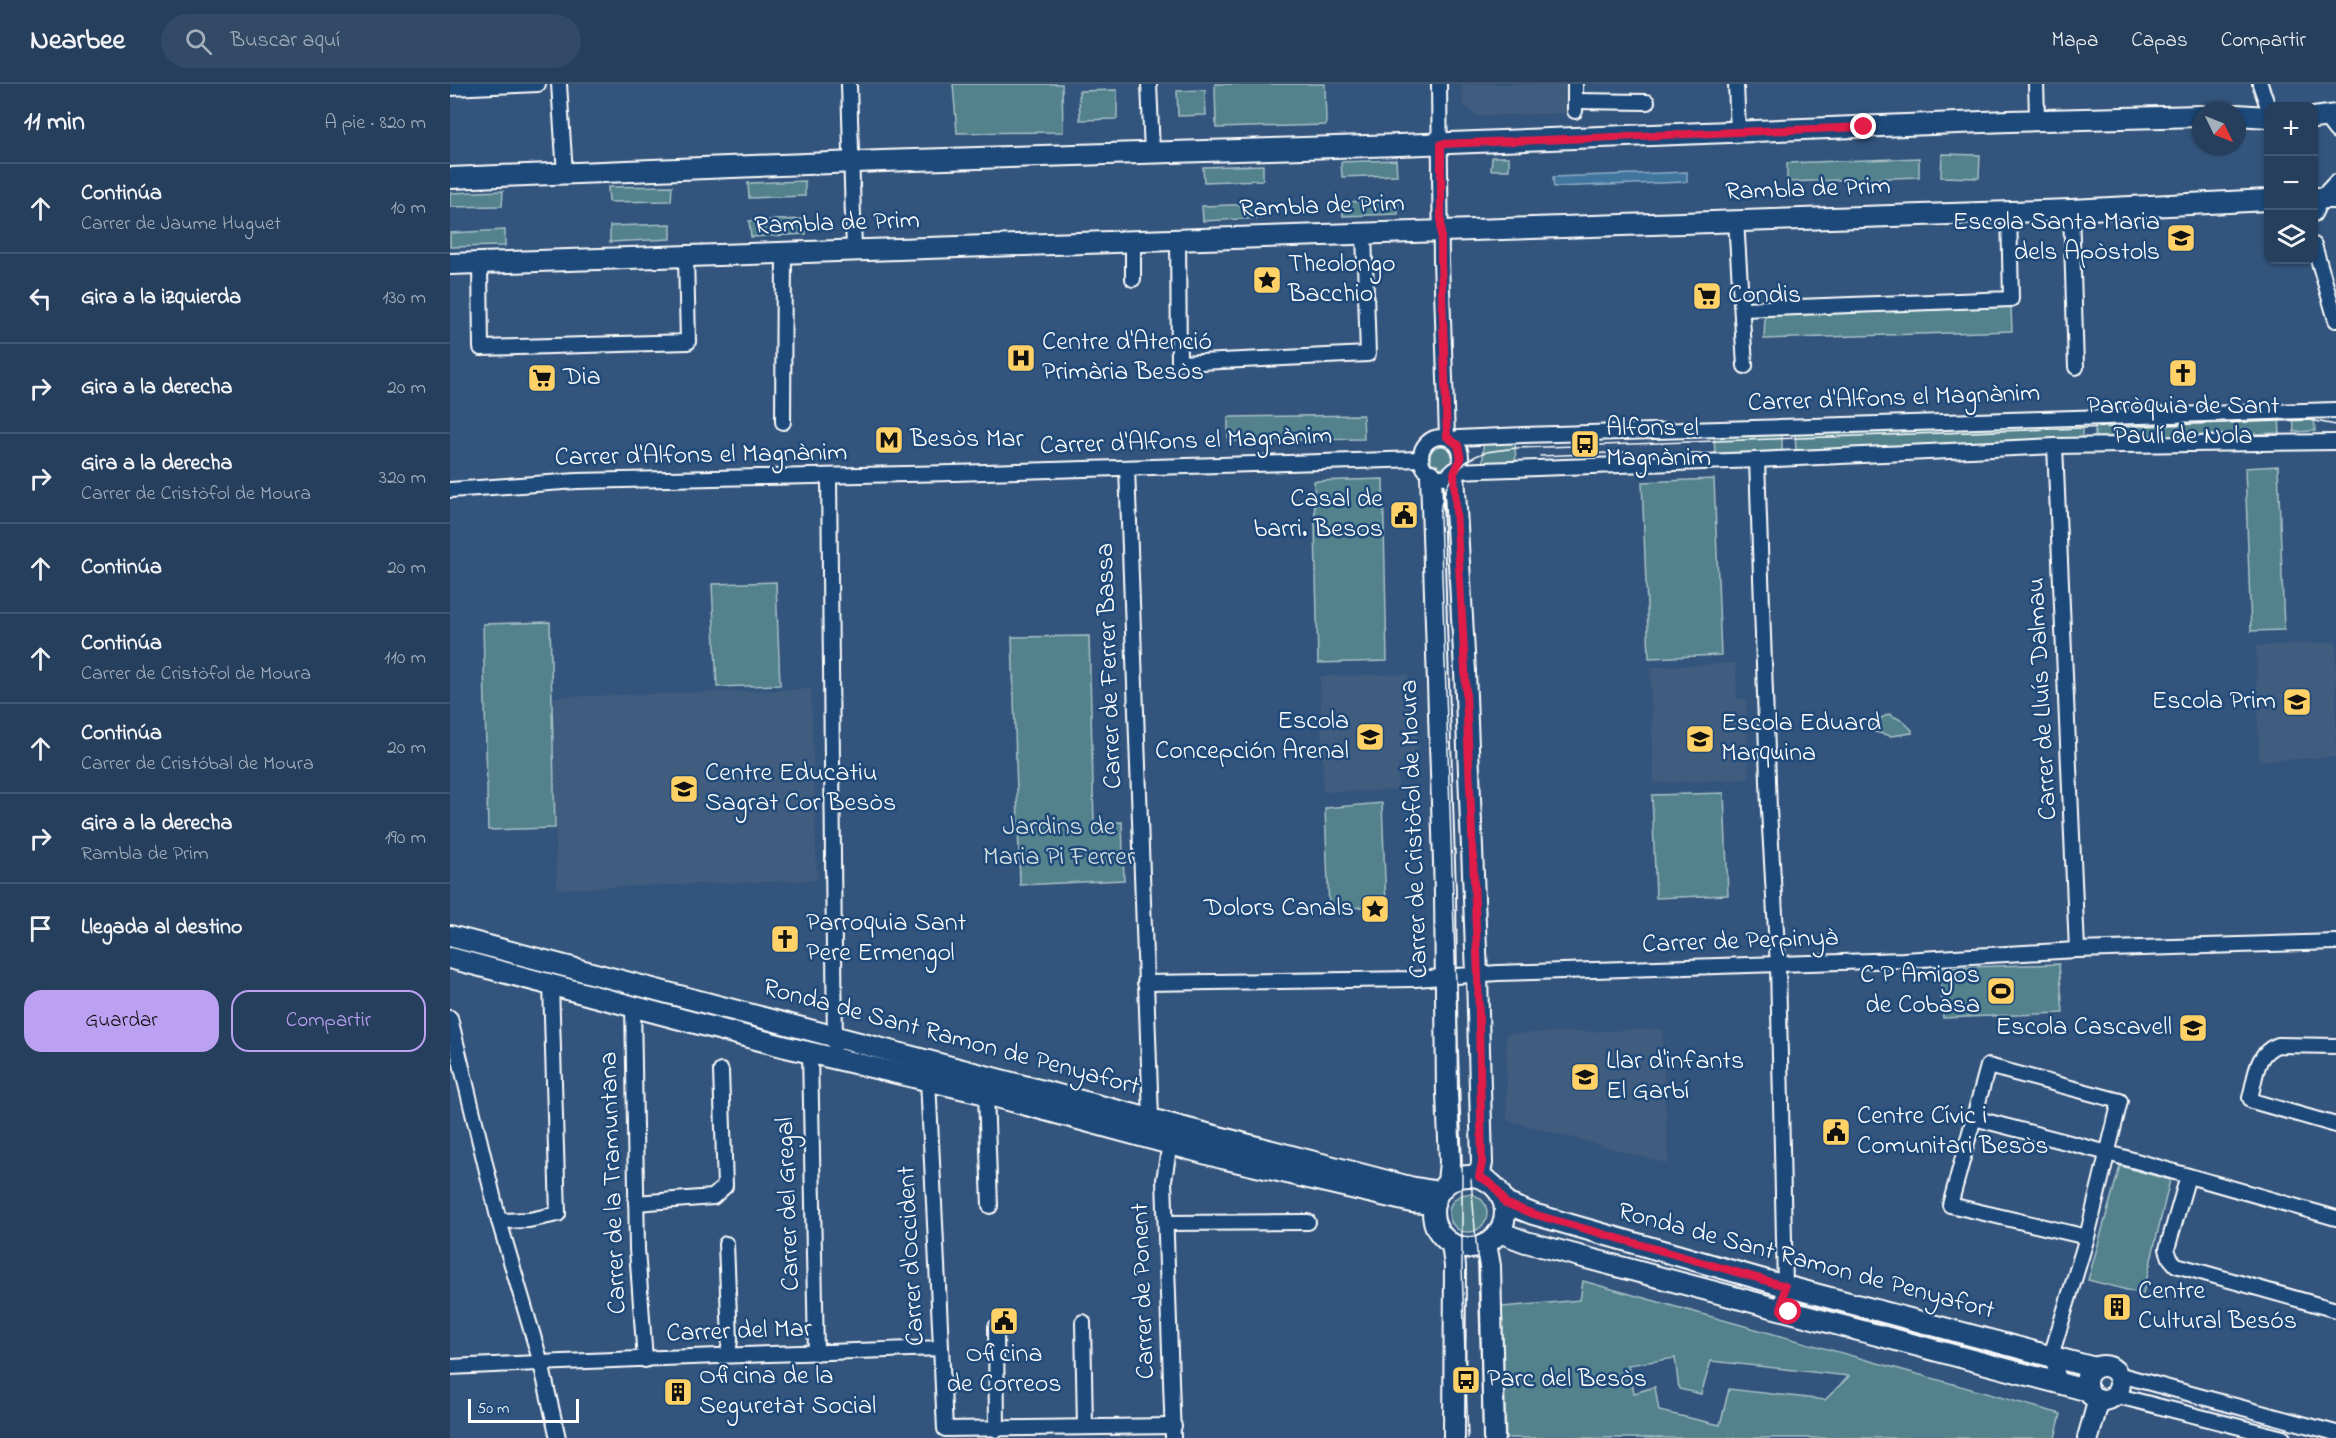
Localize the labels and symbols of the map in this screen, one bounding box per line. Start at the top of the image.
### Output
north arrow [2192,102,2246,156]
route end [1850,113,1876,139]
street label: Rambla de Prim [1725,168,1891,212]
street label: Rambla de Prim [1239,185,1405,229]
street label: Rambla de Prim [754,202,920,246]
place label: Escola Santa Maria dels Apòstols [1952,204,2160,272]
school or university icon: Escola Santa Maria dels Apòstols [2165,222,2197,254]
place label: Theolongo Bacchio [1287,246,1396,314]
place icon: Theolongo Bacchio [1251,264,1283,296]
place label: Condis [1728,277,1801,315]
supermarket icon: Condis [1691,280,1723,312]
place label: Centre d'Atenció Primària Besòs [1042,324,1212,392]
hospital icon: Centre d'Atenció Primària Besòs [1005,342,1037,374]
church icon: Parròquia de Sant Paulí de Nola [2167,357,2199,389]
place label: Dia [562,359,601,397]
supermarket icon: Dia [526,362,558,394]
street label: Carrer d'Alfons el Magnànim [1747,375,2041,423]
place label: Parròquia de Sant Paulí de Nola [2086,388,2280,456]
place label: Alfons el Magnànim [1606,410,1711,478]
street label: Carrer d'Alfons el Magnànim [1039,418,1333,466]
place label: Besòs Mar [909,421,1024,459]
metro station icon: Besòs Mar [873,424,905,456]
bus stop icon: Alfons el Magnànim [1569,428,1601,460]
street label: Carrer d'Alfons el Magnànim [554,434,848,478]
place label: Casal de barri. Besos [1253,481,1383,549]
public building icon: Casal de barri. Besos [1388,499,1420,531]
street label: Carrer de Ferrer Bassa [1087,542,1133,790]
street label: Carrer de Lluís Dalmau [2018,577,2068,821]
street label: Carrer de Cristòfol de Moura [1391,679,1439,979]
place label: Escola Prim [2151,683,2276,721]
school or university icon: Escola Prim [2281,686,2313,718]
place label: Escola Concepción Arenal [1155,703,1349,771]
place label: Escola Eduard Marquina [1721,705,1881,773]
school or university icon: Escola Concepción Arenal [1354,721,1386,753]
school or university icon: Escola Eduard Marquina [1684,723,1716,755]
place label: Centre Educatiu Sagrat Cor Besòs [705,755,896,823]
school or university icon: Centre Educatiu Sagrat Cor Besòs [668,773,700,805]
park label: Jardins de Maria Pi Ferrer [983,809,1136,877]
place label: Dolors Canals [1203,890,1354,928]
place icon: Dolors Canals [1359,893,1391,925]
place label: Parroquia Sant Pere Ermengol [806,905,967,973]
street label: Carrer de Perpinyà [1641,920,1839,964]
church icon: Parroquia Sant Pere Ermengol [769,923,801,955]
place label: C P Amigos de Cobasa [1860,957,1980,1025]
street label: Ronda de Sant Ramon de Penyafort [758,969,1144,1107]
sports icon: C P Amigos de Cobasa [1985,975,2017,1007]
place label: Escola Cascavell [1995,1009,2172,1047]
school or university icon: Escola Cascavell [2177,1012,2209,1044]
place label: Llar d'infants El Garbí [1606,1043,1744,1111]
street label: Carrer de la Tramuntana [590,1051,638,1315]
school or university icon: Llar d'infants El Garbí [1569,1061,1601,1093]
place label: Centre Cívic i Comunitari Besòs [1857,1098,2048,1166]
street label: Carrer del Gregal [767,1116,811,1292]
public building icon: Centre Cívic i Comunitari Besòs [1820,1116,1852,1148]
street label: Carrer d'Occident [888,1165,936,1347]
street label: Ronda de Sant Ramon de Penyafort [1613,1193,1999,1331]
street label: Carrer de Ponent [1122,1202,1166,1380]
place label: Centre Cultural Besós [2138,1273,2297,1341]
building icon: Centre Cultural Besós [2101,1291,2133,1323]
route start [1775,1298,1801,1324]
public building icon: Oficina de Correos [988,1305,1020,1337]
street label: Carrer del Mar [666,1310,813,1354]
place label: Oficina de Correos [946,1336,1062,1404]
place label: Oficina de la Seguretat Social [699,1358,876,1426]
place label: Parc del Besòs [1487,1361,1647,1399]
bus stop icon: Parc del Besòs [1450,1364,1482,1396]
building icon: Oficina de la Seguretat Social [662,1376,694,1408]
scale bar [468,1396,579,1424]

